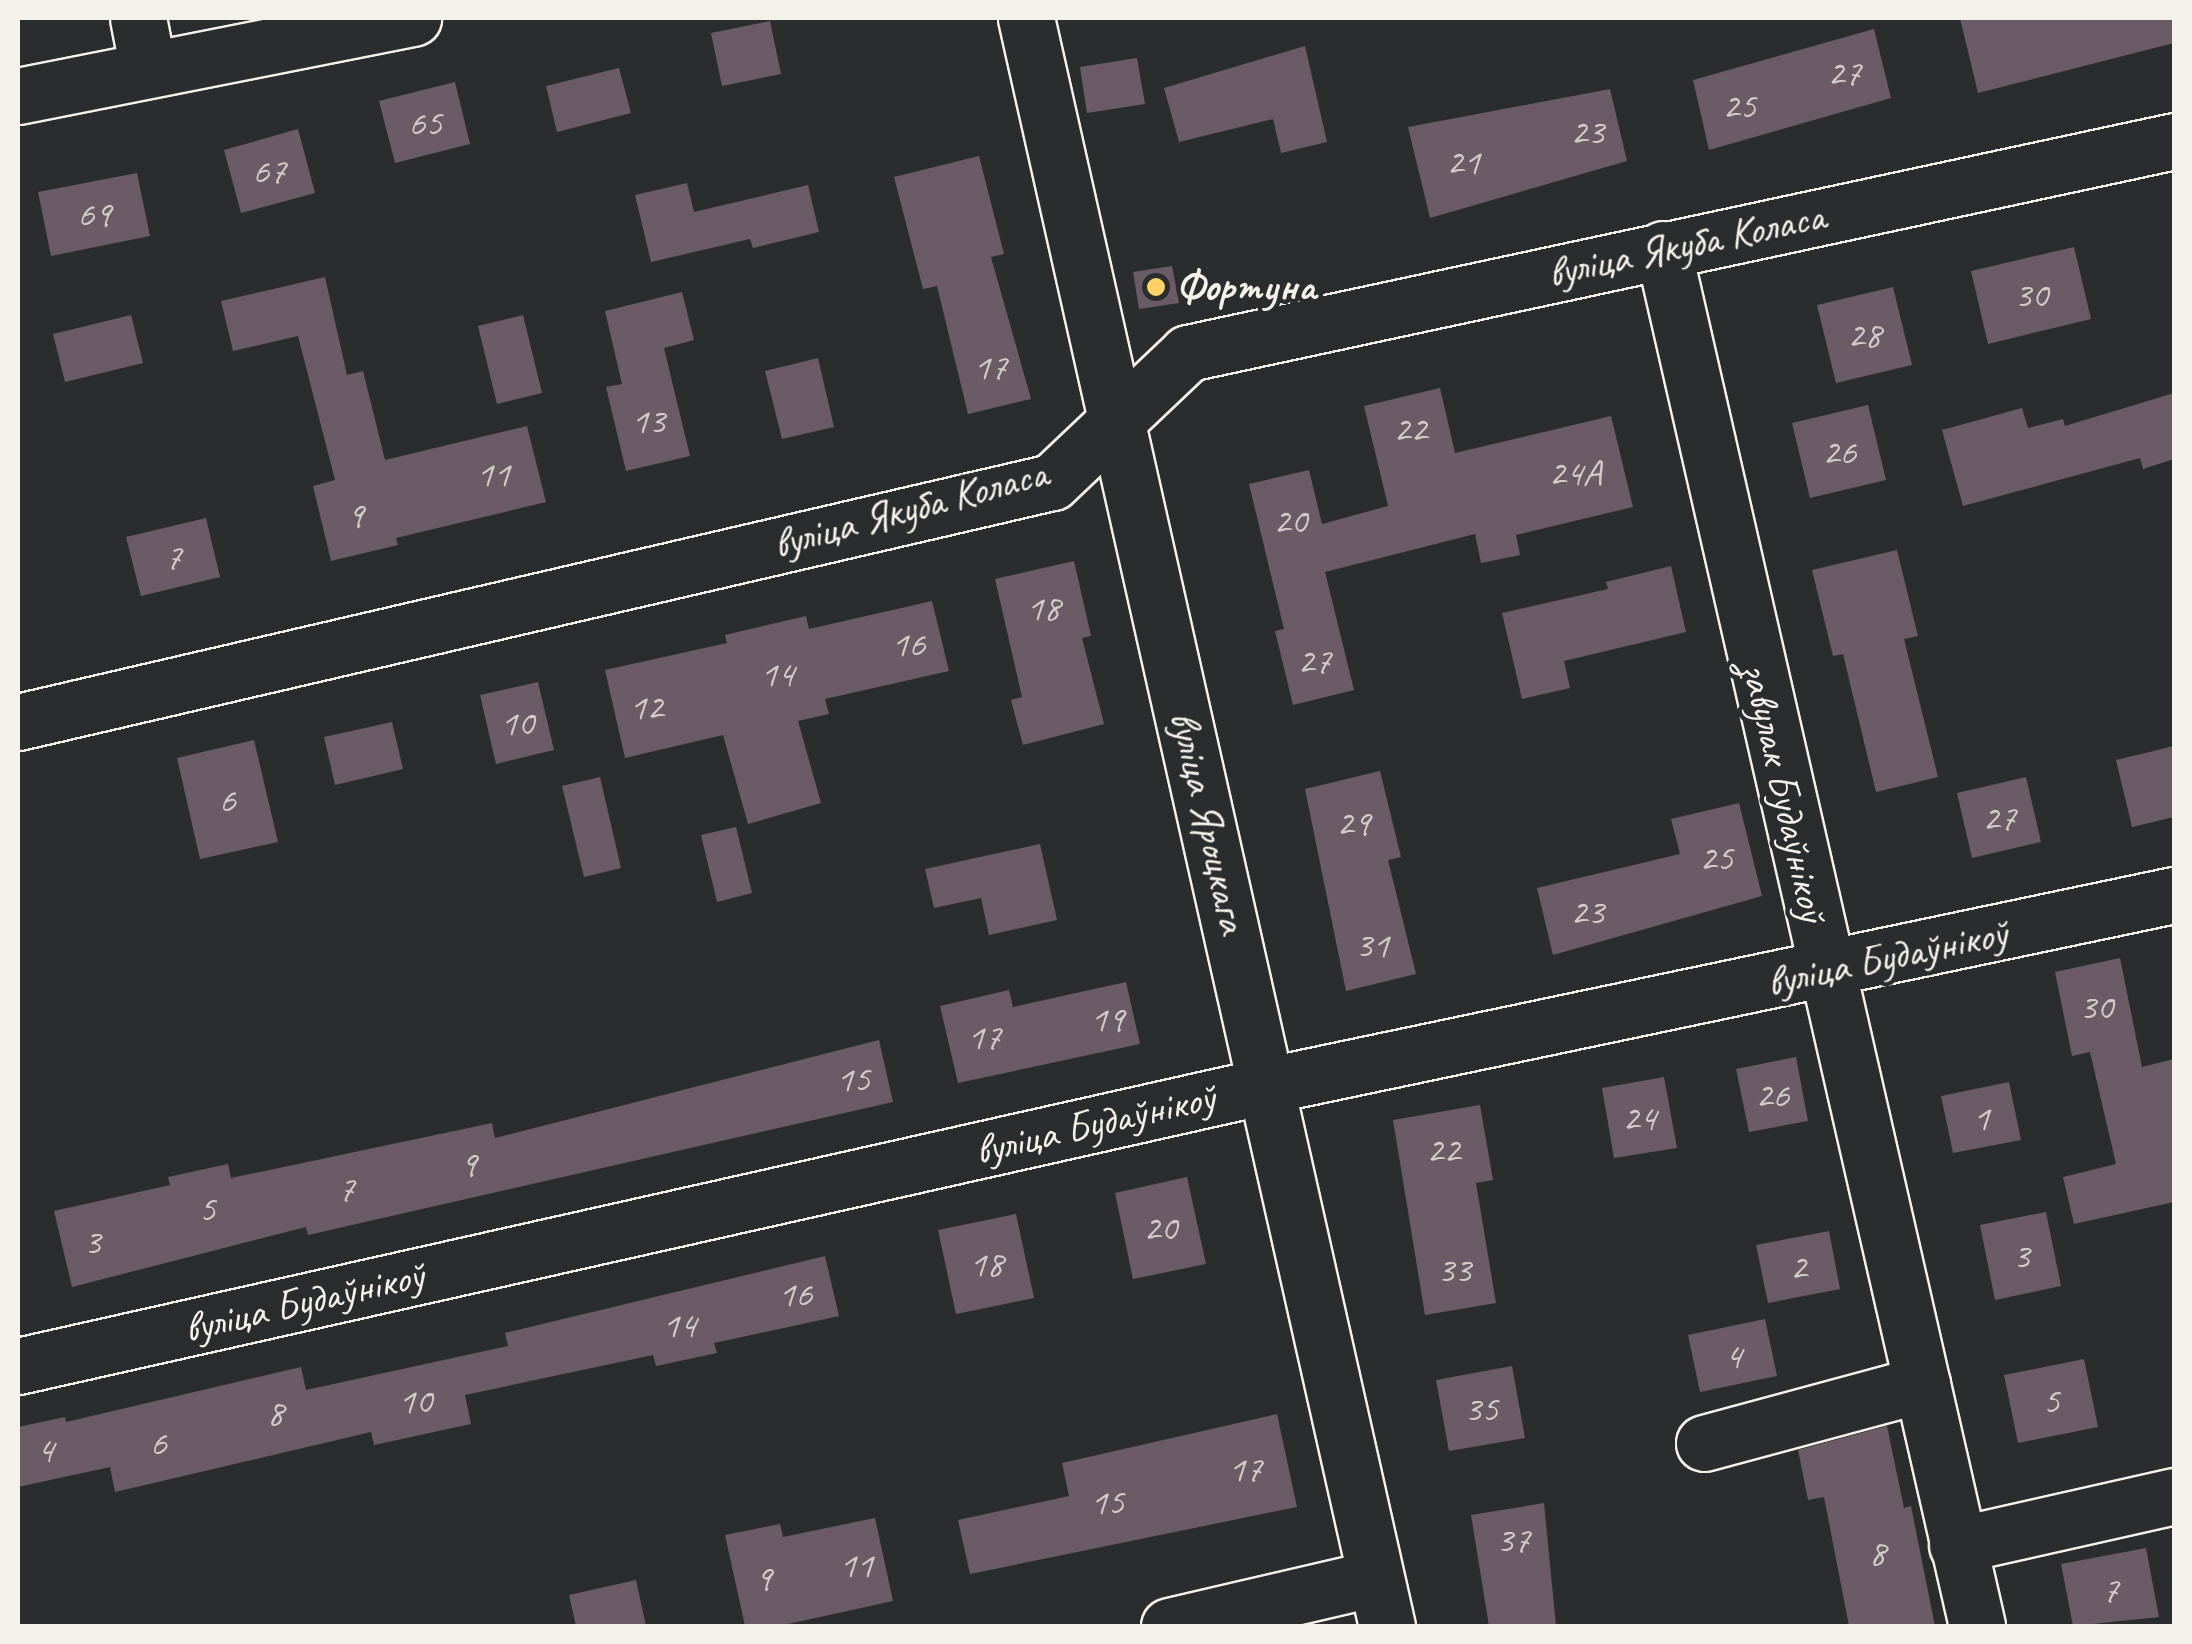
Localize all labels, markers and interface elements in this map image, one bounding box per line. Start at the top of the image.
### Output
house number: 27 [1827,50,1861,96]
house number: 25 [1722,83,1756,129]
house number: 65 [408,100,442,146]
house number: 23 [1570,109,1604,155]
house number: 21 [1446,139,1480,185]
house number: 67 [252,148,286,194]
house number: 69 [77,191,111,237]
street label: вуліца Якуба Коласа [1544,191,1828,299]
place label: Фортуна [1176,262,1316,312]
house number: 30 [2014,272,2048,318]
marker: Фортуна [1145,276,1167,298]
house number: 28 [1847,312,1881,358]
house number: 17 [973,344,1007,390]
house number: 13 [631,398,665,444]
house number: 22 [1393,406,1427,452]
house number: 26 [1822,429,1856,475]
street label: вуліца Якуба Коласа [768,448,1052,570]
house number: 24А [1548,450,1602,496]
house number: 11 [476,451,510,497]
house number: 9 [346,492,364,538]
house number: 20 [1273,498,1307,544]
house number: 7 [164,534,182,580]
house number: 18 [1026,585,1060,631]
house number: 16 [891,621,925,667]
house number: 27 [1297,638,1331,684]
house number: 14 [760,651,794,697]
street label: завулак Будаўнікоў [1730,657,1838,927]
house number: 12 [629,684,663,730]
house number: 10 [500,700,534,746]
street label: вуліца Яроцкага [1158,707,1258,937]
house number: 6 [218,777,236,823]
house number: 27 [1982,795,2016,841]
house number: 29 [1336,800,1370,846]
house number: 25 [1699,835,1733,881]
house number: 23 [1570,889,1604,935]
street label: вуліца Будаўнікоў [1762,908,2012,1008]
house number: 31 [1355,922,1389,968]
house number: 30 [2079,984,2113,1030]
house number: 19 [1090,996,1124,1042]
house number: 17 [967,1014,1001,1060]
house number: 15 [836,1056,870,1102]
street label: вуліца Будаўнікоў [970,1072,1220,1176]
house number: 26 [1755,1072,1789,1118]
house number: 24 [1622,1095,1656,1141]
house number: 1 [1972,1095,1990,1141]
house number: 22 [1426,1127,1460,1173]
house number: 9 [459,1141,477,1187]
house number: 7 [337,1166,355,1212]
house number: 5 [198,1186,216,1232]
house number: 20 [1143,1205,1177,1251]
house number: 3 [83,1219,101,1265]
house number: 3 [2012,1233,2030,1279]
house number: 18 [969,1241,1003,1287]
house number: 2 [1789,1244,1807,1290]
house number: 33 [1437,1247,1471,1293]
street label: вуліца Будаўнікоў [179,1250,429,1354]
house number: 16 [778,1271,812,1317]
house number: 14 [662,1302,696,1348]
house number: 4 [1724,1333,1742,1379]
house number: 10 [398,1378,432,1424]
house number: 5 [2042,1378,2060,1424]
house number: 35 [1464,1386,1498,1432]
house number: 8 [266,1390,284,1436]
house number: 6 [149,1420,167,1466]
house number: 4 [36,1427,54,1473]
house number: 17 [1228,1446,1262,1492]
house number: 15 [1090,1479,1124,1525]
house number: 37 [1496,1517,1530,1563]
house number: 8 [1868,1530,1886,1576]
house number: 11 [839,1542,873,1588]
house number: 9 [754,1555,772,1601]
house number: 7 [2101,1567,2119,1613]

